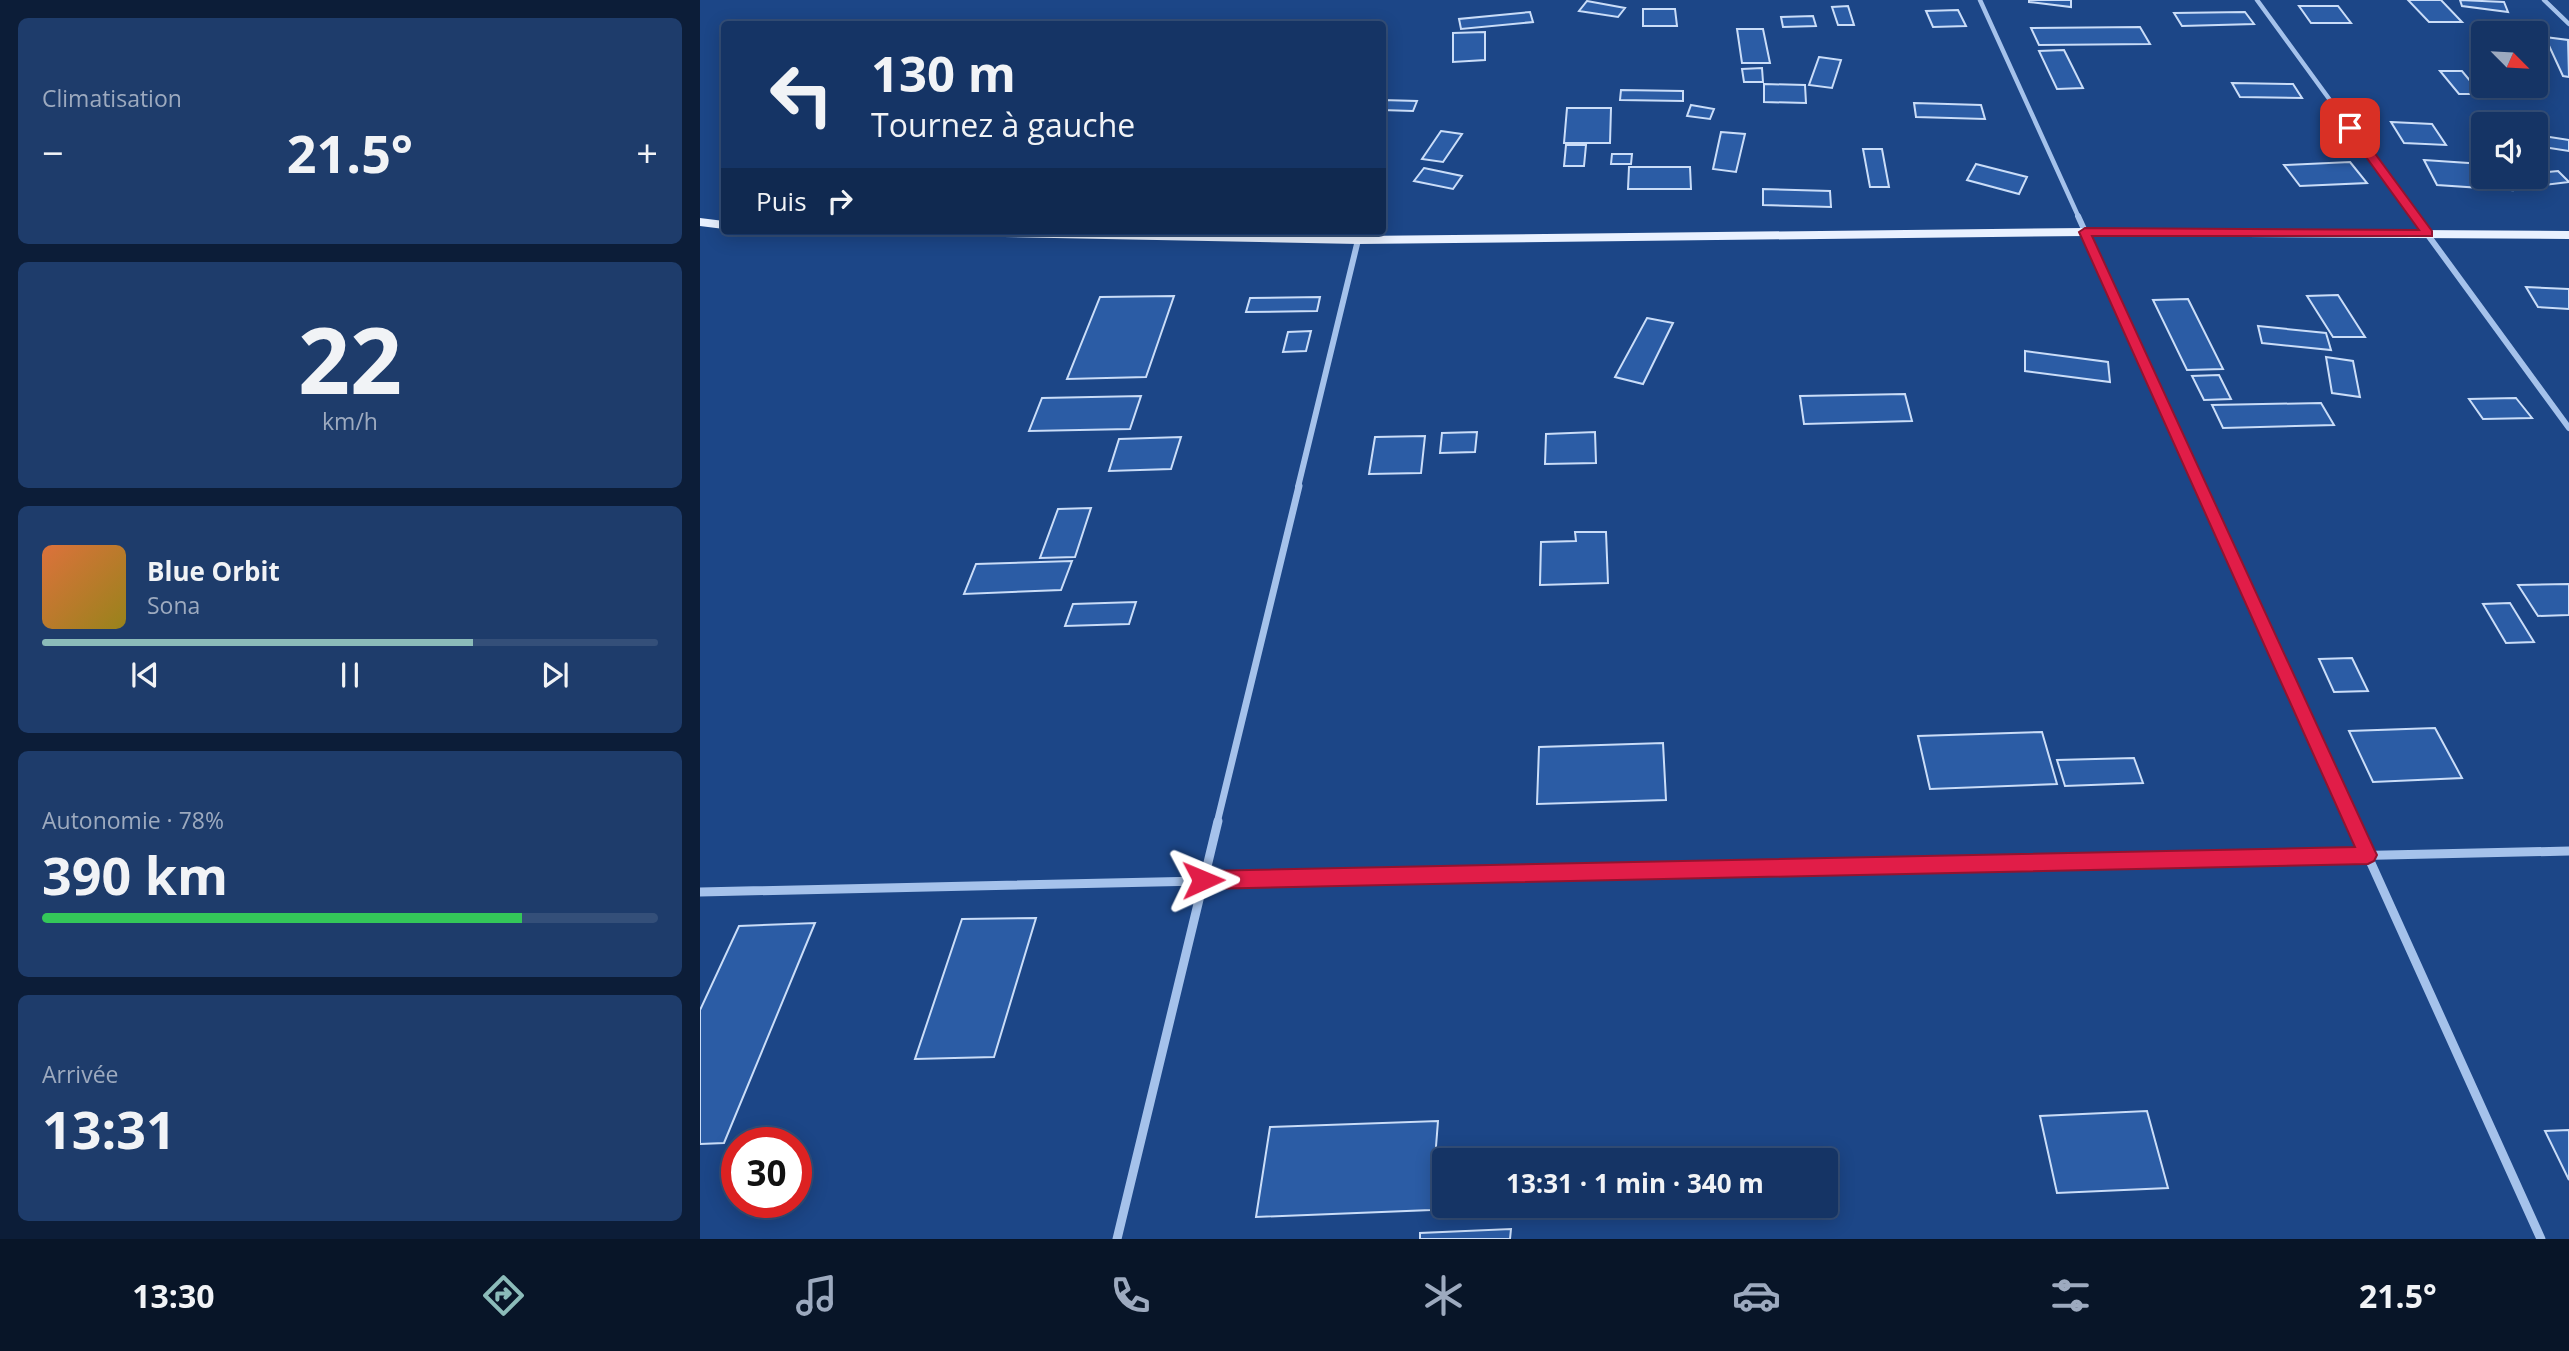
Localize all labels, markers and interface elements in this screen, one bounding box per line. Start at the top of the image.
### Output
north arrow [2471,21,2548,98]
map controls [2471,21,2548,189]
text: 130 m [871,40,1016,106]
icon: left [756,49,847,140]
text: Climatisation [42,82,182,114]
pin [2320,98,2380,158]
text: Tournez à gauche [871,103,1135,146]
icon: arrive [2331,109,2369,147]
button: sound [2471,112,2548,189]
text: 21.5° [287,117,413,188]
text: − [42,126,64,178]
text: + [636,126,658,178]
icon: right [821,182,859,220]
text: Puis [756,183,807,219]
text: 22 [298,297,402,421]
text: km/h [322,405,378,437]
text: Blue Orbit [147,553,280,589]
text: Sona [147,589,200,621]
icon: previous [126,656,164,694]
icon: pause [331,656,369,694]
icon: next [536,656,574,694]
text: Autonomie · 78% [42,804,224,836]
text: 390 km [42,839,228,910]
position arrow [1166,843,1240,917]
text: Arrivée [42,1058,118,1090]
text: 13:31 [42,1093,176,1164]
speed limit sign: 30 [721,1127,812,1218]
text: 13:31 · 1 min · 340 m [1506,1165,1764,1201]
icon: directions [479,1271,528,1320]
icon: music [792,1271,841,1320]
icon: phone [1106,1271,1155,1320]
icon: climate [1419,1271,1468,1320]
icon: car [1732,1271,1781,1320]
icon: filters [2046,1271,2095,1320]
text: 13:30 [132,1274,214,1317]
text: 21.5° [2359,1274,2437,1317]

